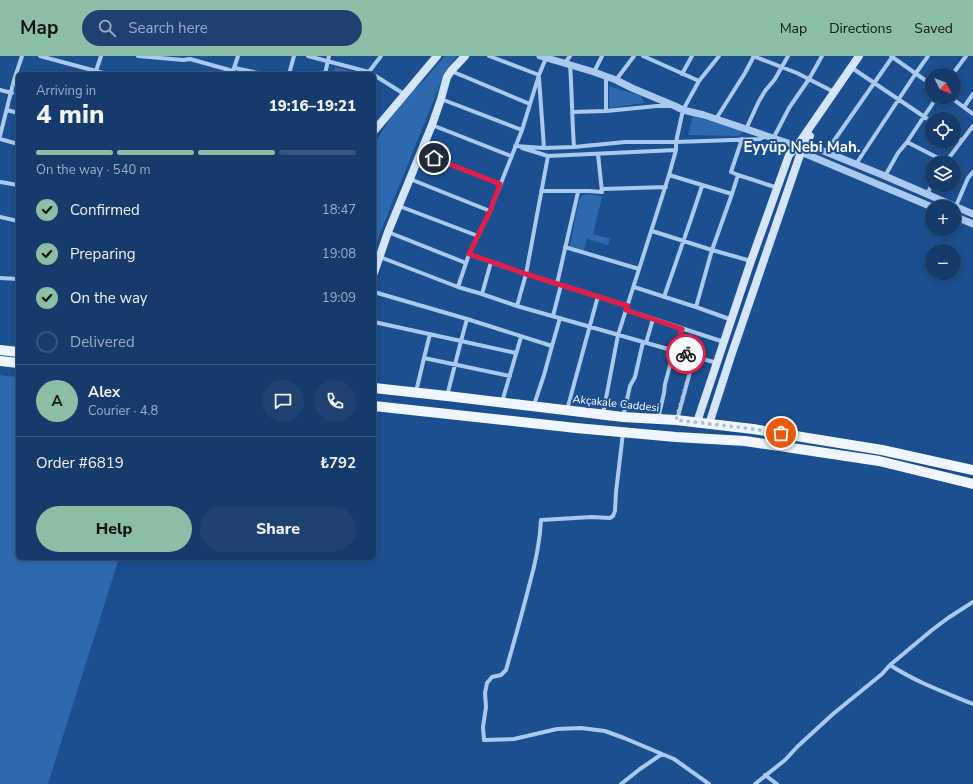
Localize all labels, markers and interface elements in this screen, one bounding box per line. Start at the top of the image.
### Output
search box [82,10,362,46]
text: Map [20,15,58,41]
icon: search [96,17,118,39]
text: Search here [128,18,208,38]
text: Map [780,19,807,38]
text: Directions [829,19,892,38]
text: Saved [914,19,953,38]
north arrow [925,68,961,104]
map controls [925,68,961,280]
text: Arriving in [36,82,96,100]
text: 19:16–19:21 [269,96,356,116]
text: 4 min [36,97,104,132]
button: locate [925,112,961,148]
district label: Eyyüp Nebi Mah. [744,137,860,157]
pin [417,141,451,175]
icon: home [423,147,445,169]
button: layers [925,156,961,192]
text: On the way · 540 m [36,161,151,179]
icon: check [36,199,58,221]
text: Confirmed [70,200,140,220]
button: + [925,200,961,236]
text: 18:47 [322,201,356,219]
icon: check [36,243,58,265]
text: Preparing [70,244,135,264]
button: − [925,244,961,280]
text: 19:08 [322,245,356,263]
icon: check [36,287,58,309]
text: On the way [70,288,148,308]
text: 19:09 [322,289,356,307]
text: Delivered [70,332,135,352]
courier [666,334,706,374]
icon: bike [675,343,697,365]
button: chat [262,380,304,422]
button: phone [314,380,356,422]
text: Alex [88,382,120,402]
text: A [51,391,63,411]
street label: Akçakale Caddesi [572,391,660,416]
text: Courier · 4.8 [88,402,158,420]
pin [764,416,798,450]
icon: bag [770,422,792,444]
text: Order #6819 [36,453,124,473]
text: ₺792 [320,453,356,473]
button: Help [36,506,192,552]
button: Share [200,506,356,552]

